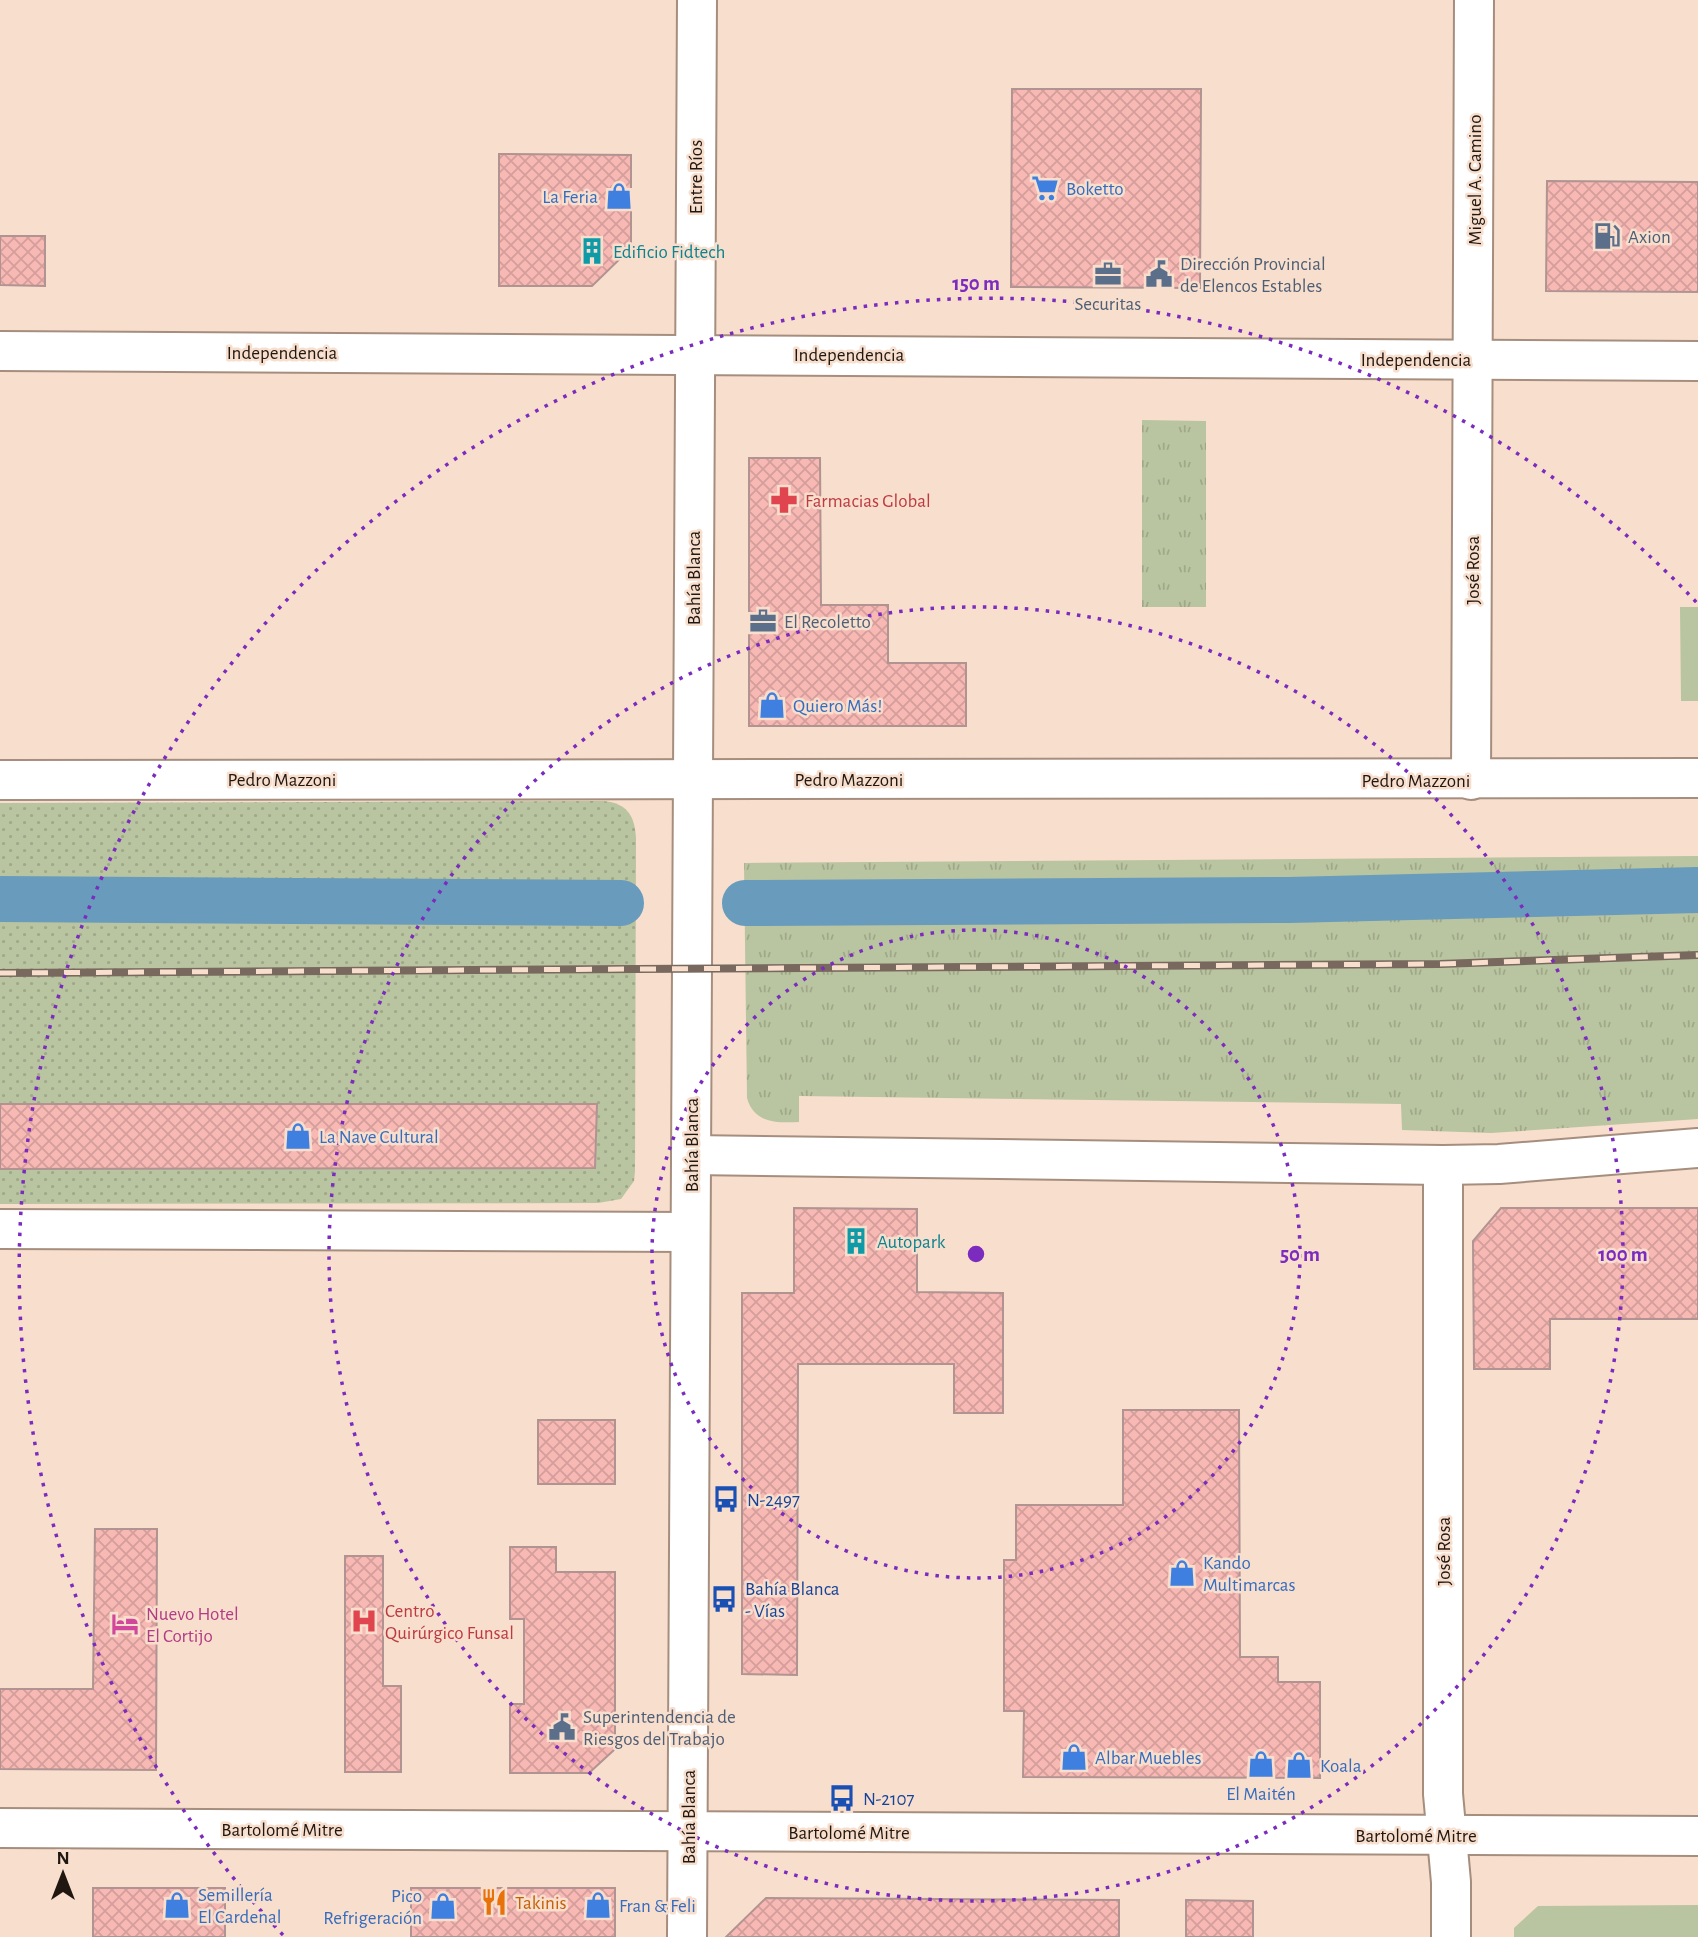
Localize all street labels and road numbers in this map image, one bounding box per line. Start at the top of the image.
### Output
street label: Miguel A. Camino [1466,115,1485,245]
street label: Entre Ríos [687,140,706,214]
street label: Independencia [227,344,338,363]
street label: Independencia [794,346,905,365]
street label: Independencia [1361,351,1472,370]
street label: Bahía Blanca [685,531,704,625]
street label: José Rosa [1464,535,1483,604]
street label: Pedro Mazzoni [228,771,336,790]
street label: Pedro Mazzoni [795,771,903,790]
street label: Pedro Mazzoni [1362,772,1470,791]
street label: Bahía Blanca [683,1098,702,1192]
street label: José Rosa [1435,1516,1454,1585]
street label: Bahía Blanca [680,1770,699,1864]
street label: Bartolomé Mitre [221,1821,343,1840]
street label: Bartolomé Mitre [788,1824,910,1843]
street label: Bartolomé Mitre [1355,1827,1477,1846]

